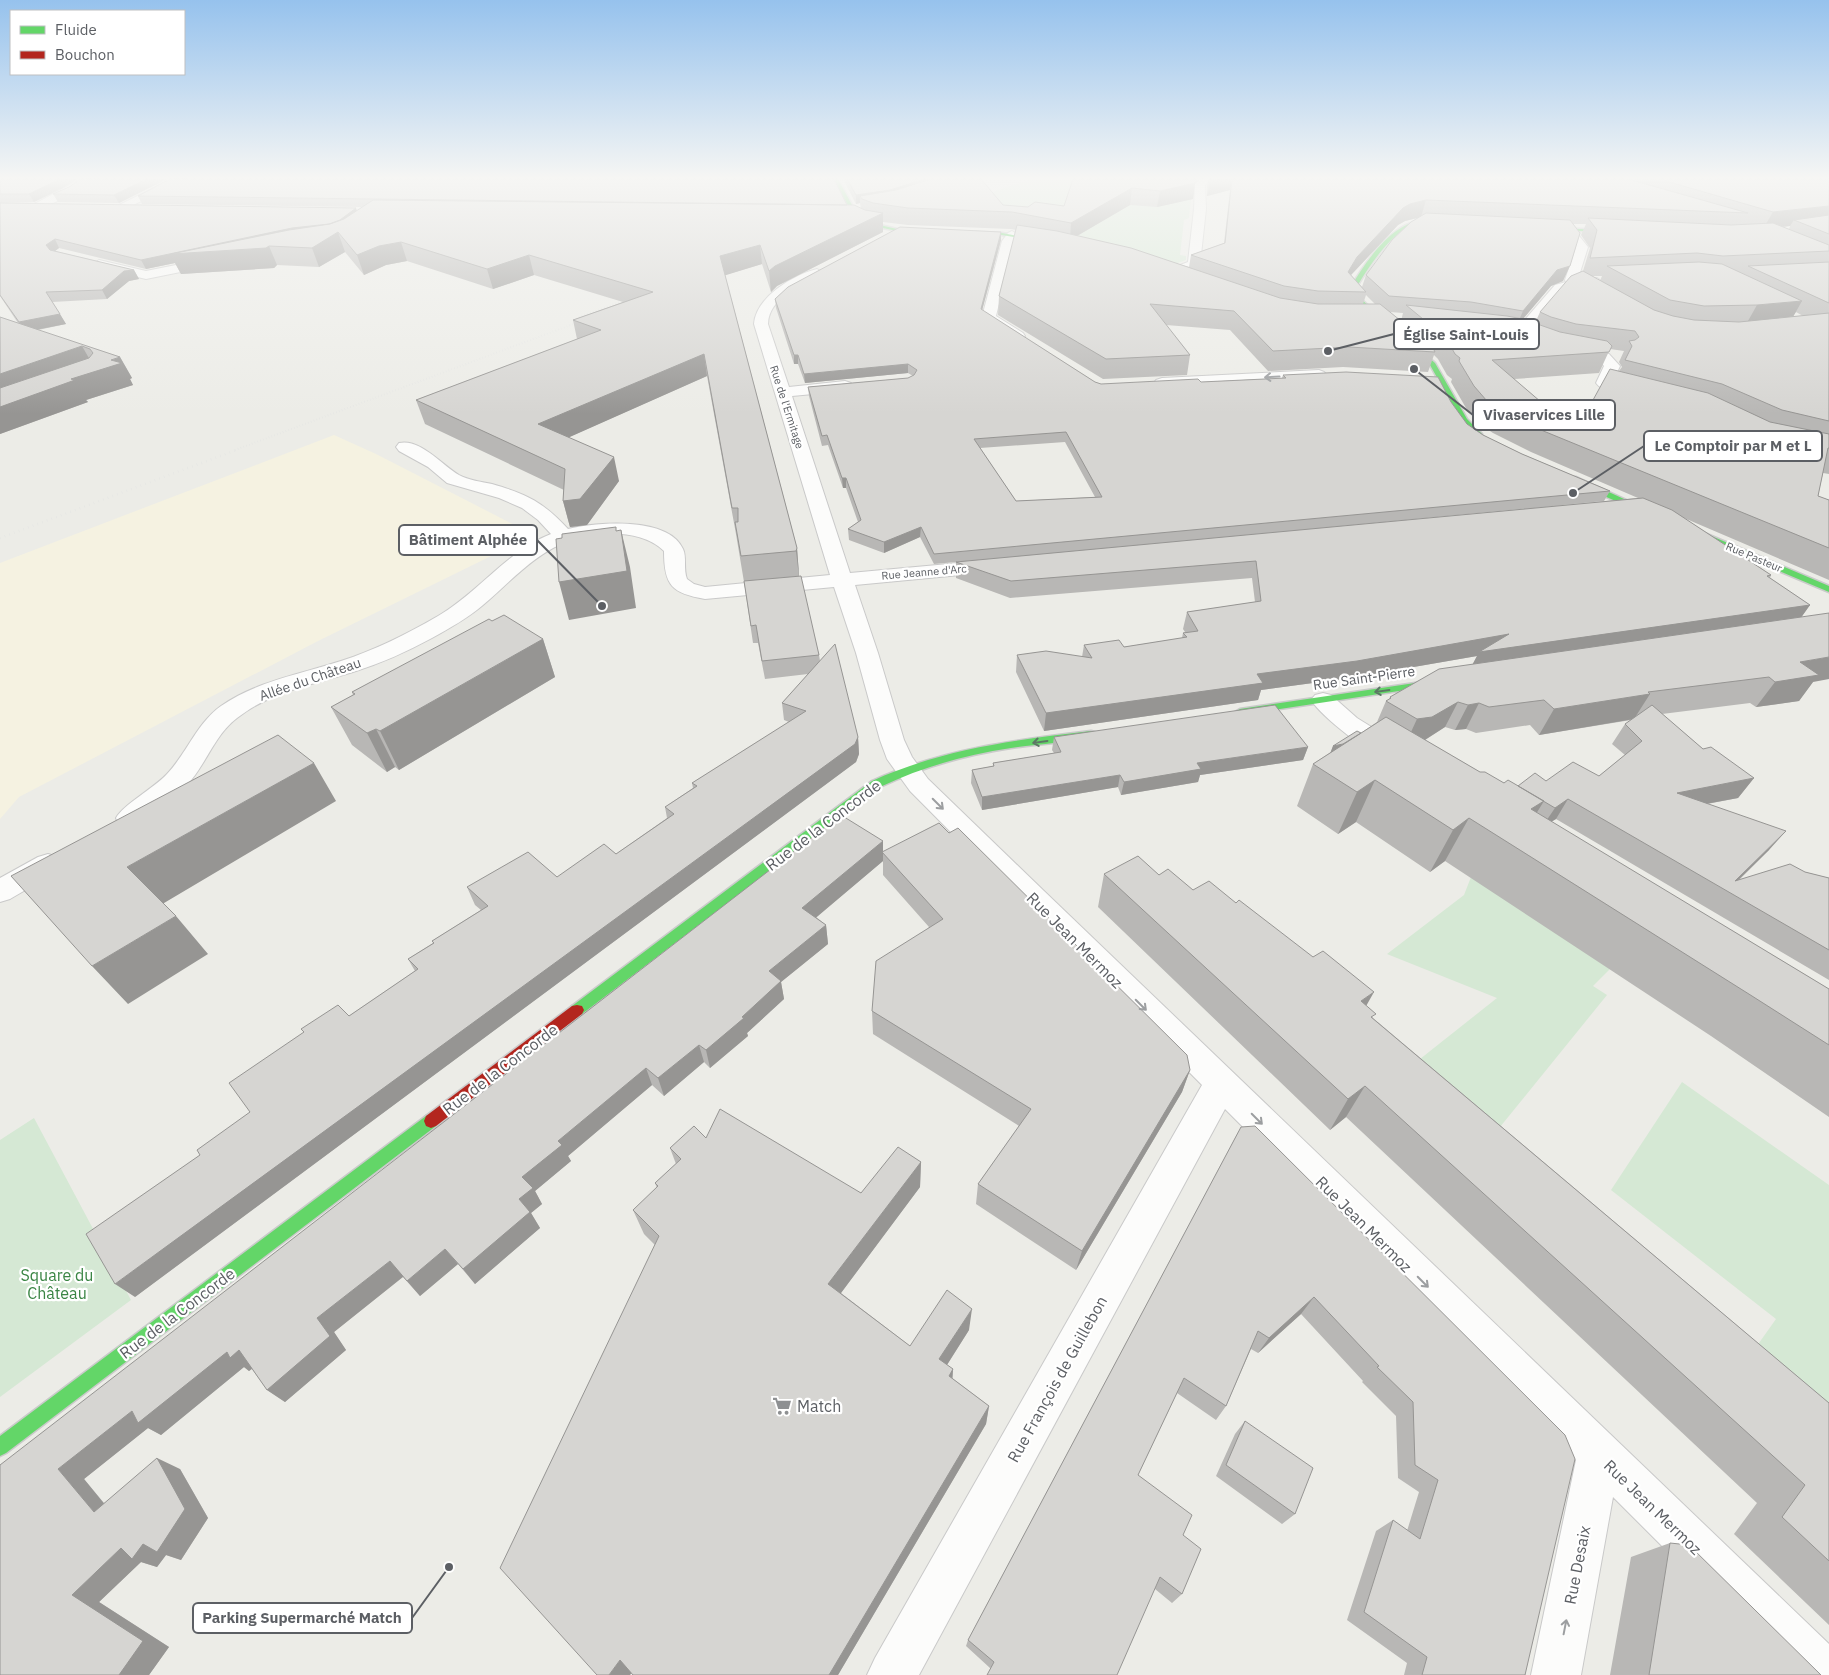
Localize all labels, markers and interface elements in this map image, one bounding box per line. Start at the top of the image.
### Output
legend [10,10,185,75]
text: Fluide [55,20,97,39]
text: Bouchon [55,45,115,64]
callout: Église Saint-Louis [1394,319,1539,349]
text: Église Saint-Louis [1403,325,1529,344]
street label: Rue de l'Ermitage [767,364,807,450]
one-way arrow [1264,373,1280,382]
callout: Vivaservices Lille [1473,400,1615,430]
text: Vivaservices Lille [1483,405,1605,424]
callout: Le Comptoir par M et L [1644,431,1822,461]
text: Le Comptoir par M et L [1654,436,1812,455]
callout: Bâtiment Alphée [399,525,537,555]
text: Bâtiment Alphée [409,530,527,549]
street label: Rue Pasteur [1724,539,1784,575]
street label: Rue Jeanne d'Arc [881,561,968,583]
street label: Allée du Château [257,653,363,705]
street label: Rue Saint-Pierre [1312,662,1416,694]
one-way arrow [1375,686,1391,696]
one-way arrow [1032,737,1048,747]
street label: Rue de la Concorde [761,775,885,875]
one-way arrow [932,798,944,811]
street label: Rue Jean Mermoz [1023,888,1127,992]
one-way arrow [1135,998,1147,1011]
street label: Rue de la Concorde [438,1019,562,1119]
one-way arrow [1251,1112,1263,1125]
street label: Rue Jean Mermoz [1312,1172,1416,1276]
street label: Rue de la Concorde [115,1263,239,1363]
park label: Square du Château [21,1265,93,1303]
one-way arrow [1416,1275,1428,1287]
street label: Rue François de Guillebon [1003,1292,1111,1466]
supermarket icon: Match [771,1395,793,1417]
place label: Match [797,1396,841,1416]
street label: Rue Jean Mermoz [1600,1455,1706,1559]
street label: Rue Desaix [1560,1524,1594,1606]
callout: Parking Supermarché Match [193,1603,412,1633]
text: Parking Supermarché Match [202,1608,402,1627]
one-way arrow [1561,1620,1570,1636]

